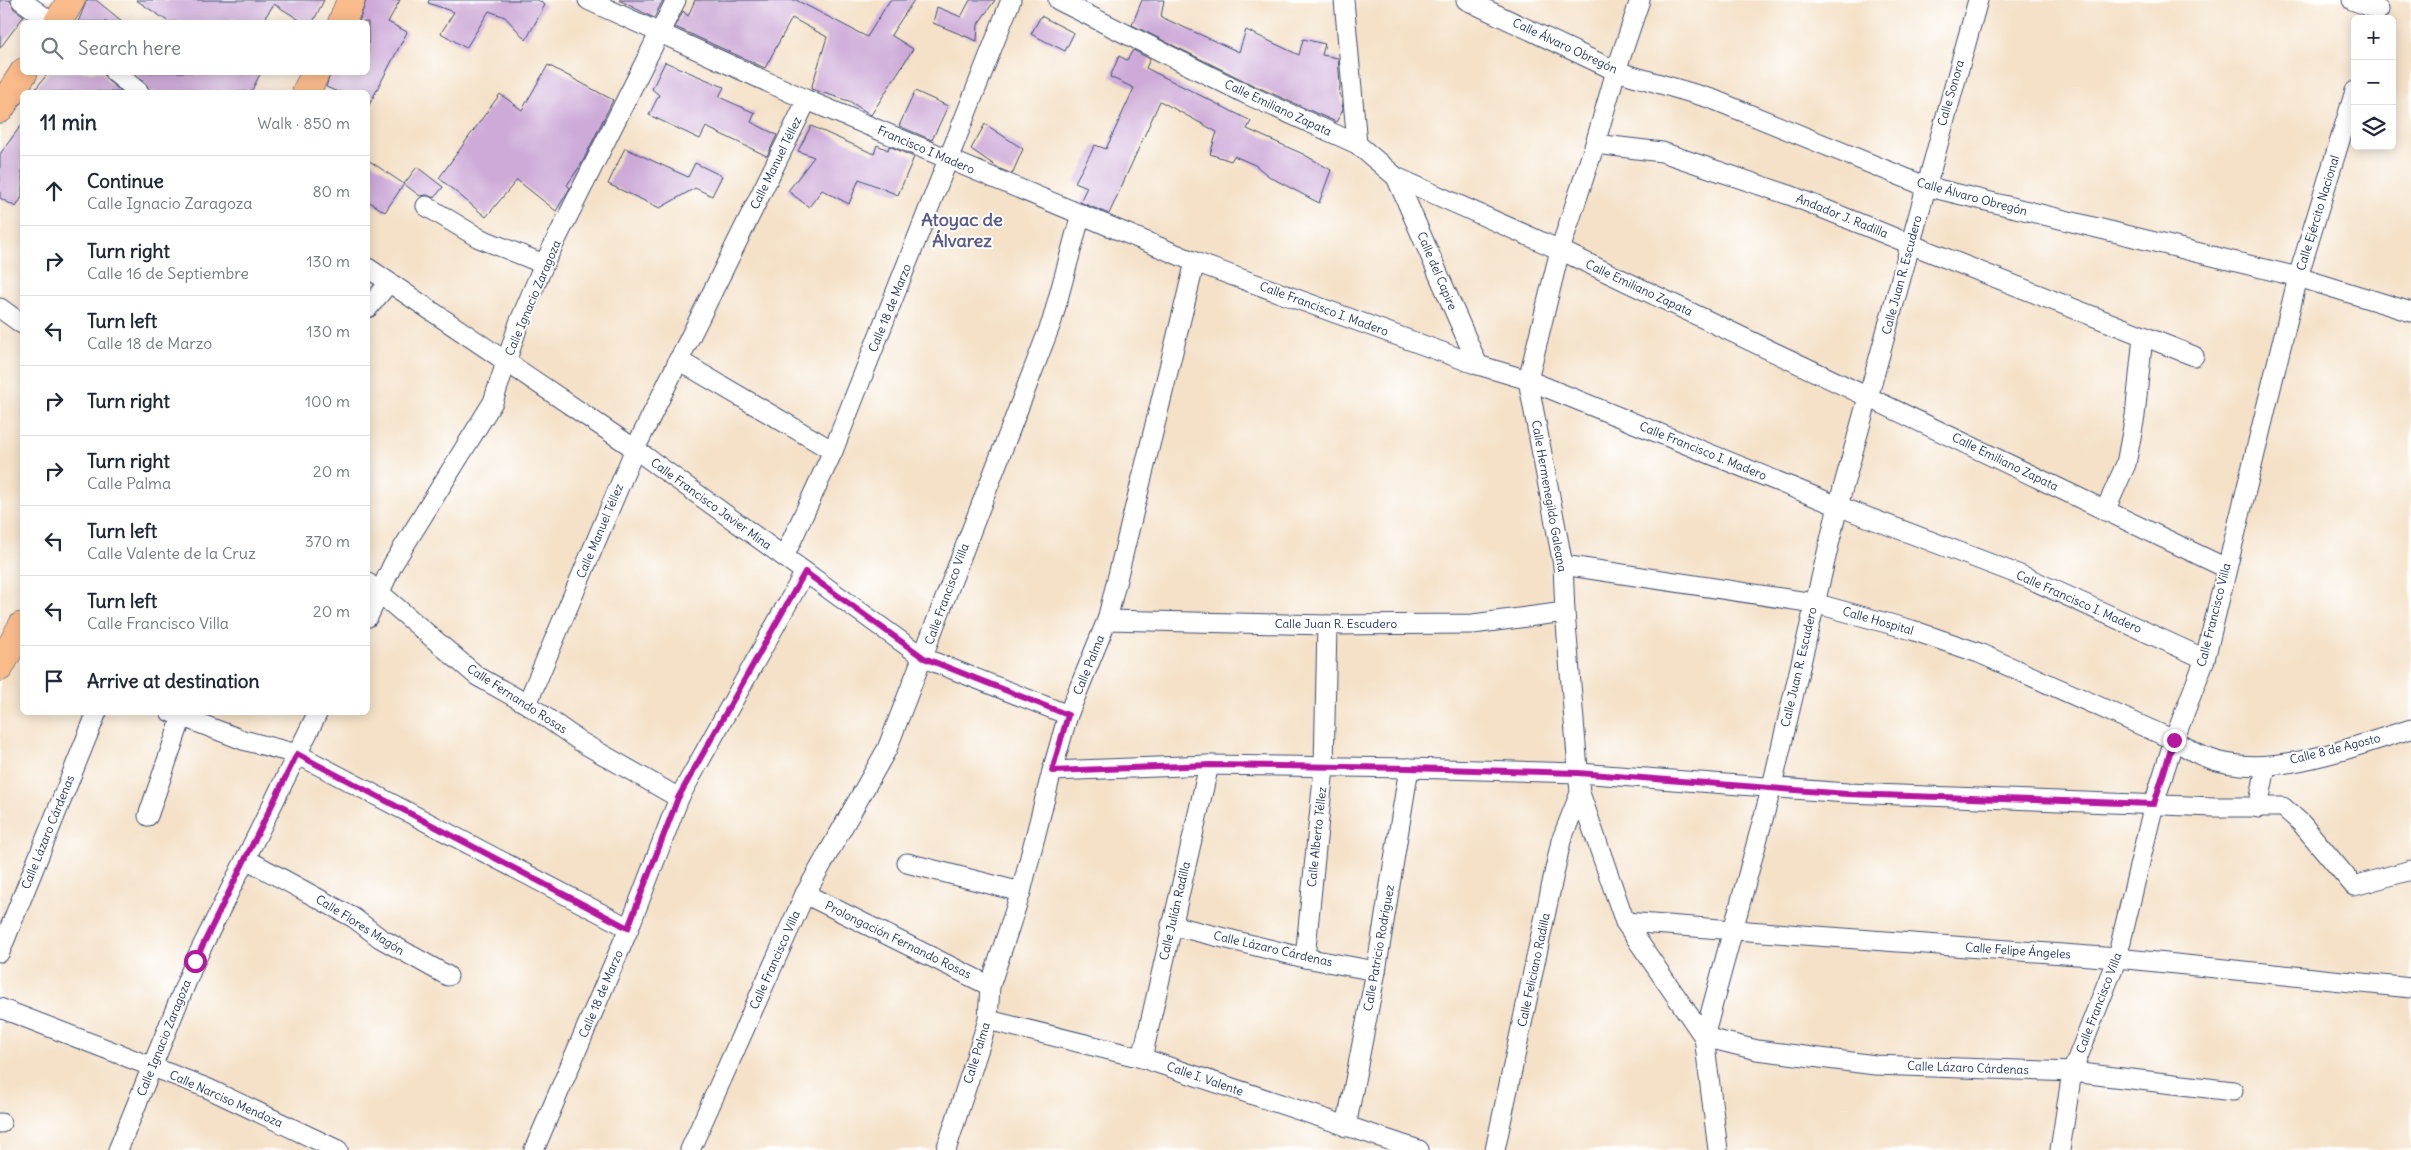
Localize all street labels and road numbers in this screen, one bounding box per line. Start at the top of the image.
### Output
street label: Calle Álvaro Obregón [1510,15,1620,76]
street label: Calle Sonora [1934,58,1967,128]
street label: Calle Emiliano Zapata [1222,76,1334,139]
street label: Calle Manuel Téllez [747,114,805,212]
street label: Francisco I Madero [875,122,977,177]
street label: Calle Ejército Nacional [2293,153,2342,272]
street label: Calle Álvaro Obregón [1915,175,2029,219]
street label: Andador J. Radilla [1794,190,1890,241]
street label: Calle Juan R. Escudero [1878,213,1925,336]
street label: Calle del Capire [1414,229,1461,312]
street label: Calle Ignacio Zaragoza [501,238,564,358]
street label: Calle Emiliano Zapata [1583,256,1695,319]
street label: Calle 18 de Marzo [865,261,914,354]
street label: Calle Francisco I. Madero [1258,278,1391,339]
street label: Calle Francisco I. Madero [1637,418,1769,483]
street label: Calle Hermenegildo Galeana [1529,419,1570,573]
street label: Calle Emiliano Zapata [1950,429,2061,494]
street label: Calle Francisco Javier Mina [648,455,775,553]
street label: Calle Manuel Téllez [573,481,626,580]
street label: Calle Francisco Villa [921,541,972,646]
street label: Calle Francisco Villa [2193,561,2234,668]
street label: Calle Francisco I. Madero [2014,567,2145,636]
street label: Calle Hospital [1841,603,1915,638]
street label: Calle Juan R. Escudero [1777,605,1820,728]
street label: Calle Juan R. Escudero [1275,616,1398,631]
street label: Calle Palma [1070,633,1107,697]
street label: Calle Fernando Rosas [464,661,570,737]
street label: Calle 8 de Agosto [2288,730,2382,767]
street label: Calle Lázaro Cárdenas [18,773,77,891]
street label: Calle Alberto Téllez [1304,786,1329,888]
street label: Calle Julián Radilla [1156,860,1193,962]
street label: Calle Patricio Rodríguez [1360,883,1397,1012]
street label: Calle Flores Magón [313,891,407,958]
street label: Prolongación Fernando Rosas [823,898,974,982]
street label: Calle Francisco Villa [746,908,803,1011]
street label: Calle Feliciano Radilla [1514,912,1553,1028]
street label: Calle Lázaro Cárdenas [1212,928,1334,970]
street label: Calle Felipe Ángeles [1965,939,2071,962]
street label: Calle 18 de Marzo [575,947,626,1040]
street label: Calle Francisco Villa [2072,950,2125,1055]
street label: Calle Ignacio Zaragoza [133,977,194,1098]
street label: Calle Palma [960,1020,993,1085]
street label: Calle I. Valente [1165,1058,1246,1099]
street label: Calle Lázaro Cárdenas [1907,1058,2029,1077]
street label: Calle Narciso Mendoza [167,1067,285,1130]

